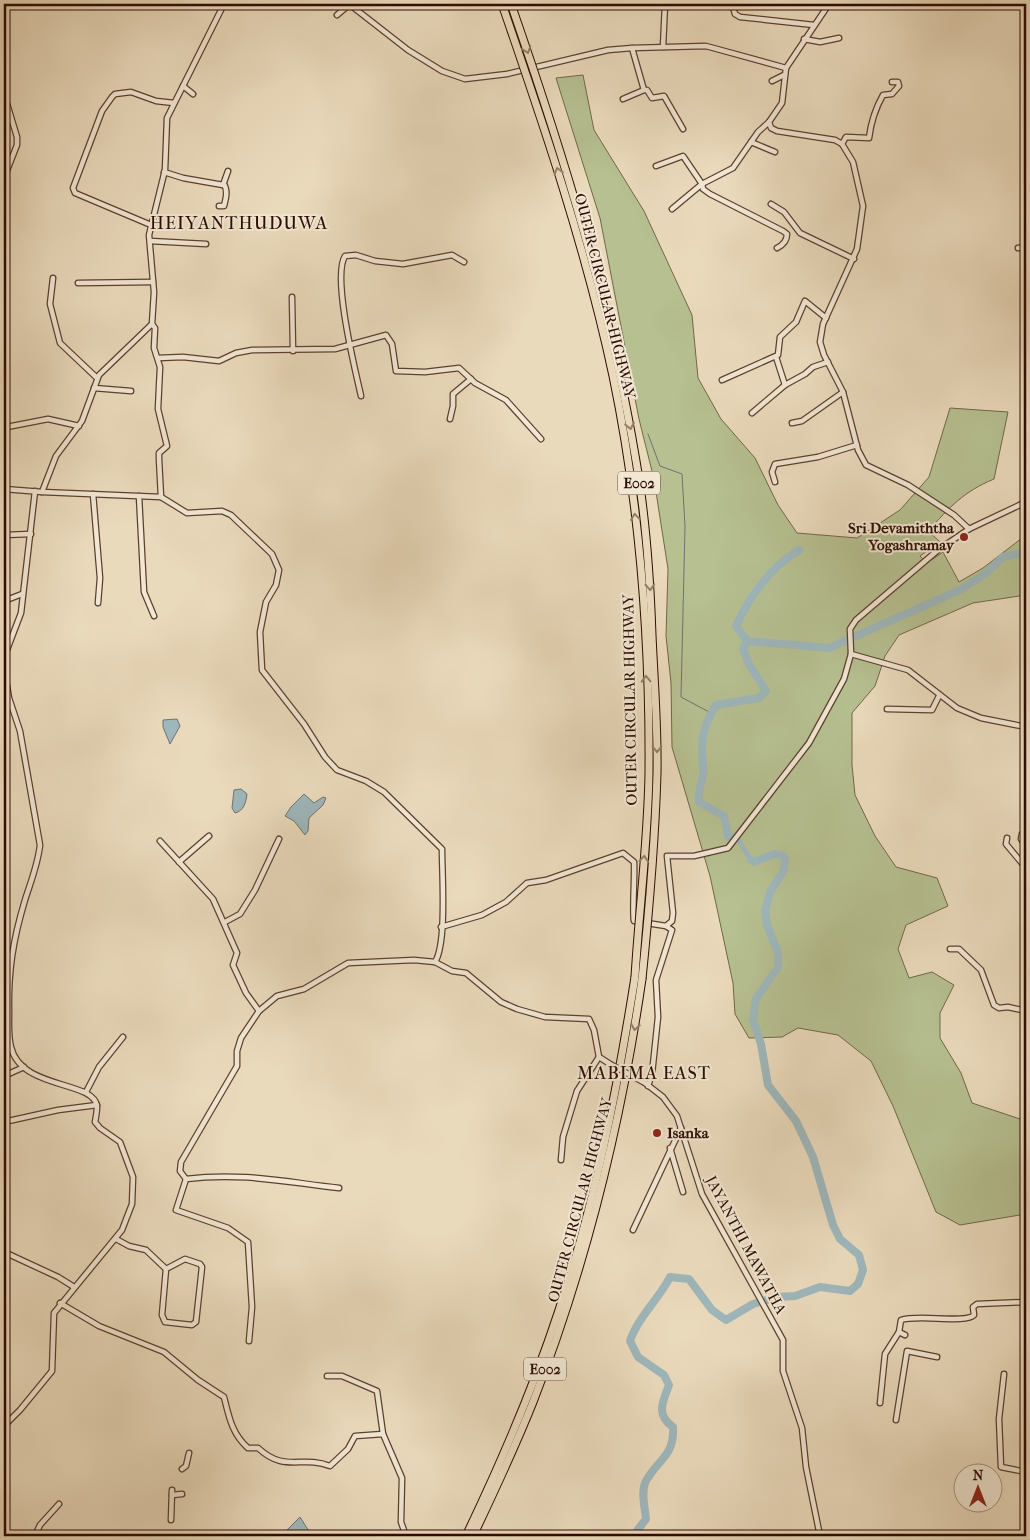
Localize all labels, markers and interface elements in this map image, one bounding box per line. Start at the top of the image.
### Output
one-way arrow [521,45,531,54]
one-way arrow [554,167,564,176]
street label: OUTER CIRCULAR HIGHWAY [571,191,639,401]
district label: HEIYANTHUDUWA [150,213,328,234]
one-way arrow [624,421,634,430]
road number: E002 [618,472,660,494]
one-way arrow [630,513,641,521]
place label: Sri Devamiththa Yogashramay [848,519,955,554]
marker: Sri Devamiththa Yogashramay [958,531,970,543]
one-way arrow [645,583,655,591]
street label: OUTER CIRCULAR HIGHWAY [619,594,641,806]
one-way arrow [641,675,651,682]
one-way arrow [652,746,662,753]
one-way arrow [638,855,649,863]
one-way arrow [630,1022,640,1031]
district label: MABIMA EAST [577,1063,711,1084]
street label: OUTER CIRCULAR HIGHWAY [544,1095,616,1304]
place label: Isanka [667,1124,710,1142]
marker: Isanka [651,1127,663,1139]
street label: JAYANTHI MAWATHA [701,1172,790,1317]
road number: E002 [524,1358,566,1380]
north arrow [952,1462,1002,1512]
text: N [973,1467,984,1484]

